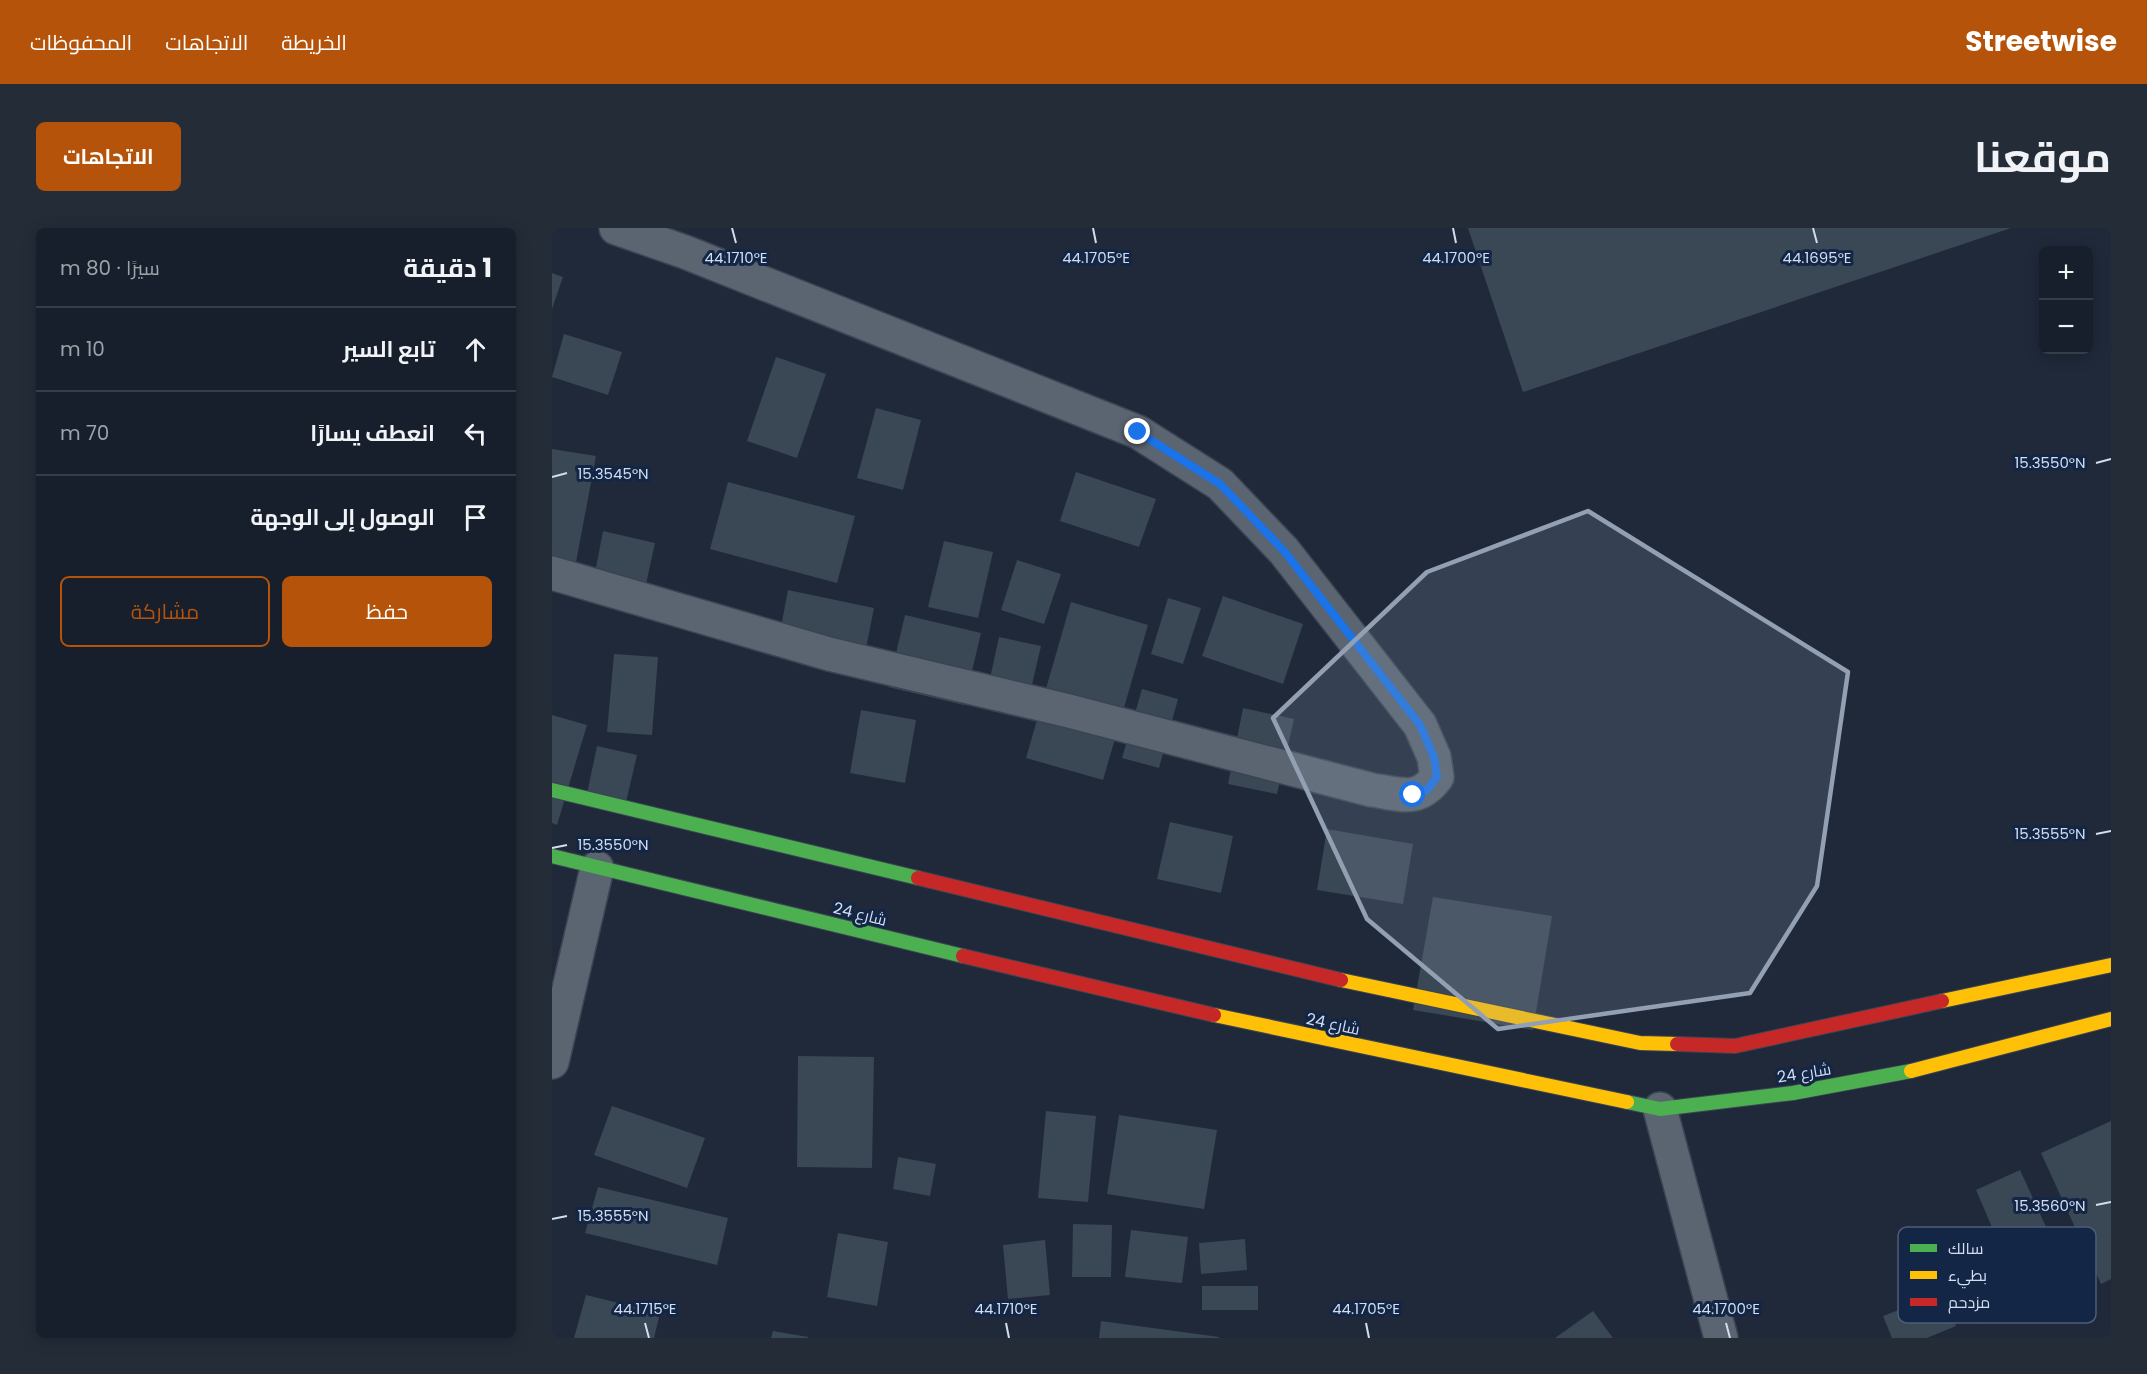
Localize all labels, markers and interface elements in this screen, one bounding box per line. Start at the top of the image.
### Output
text: Streetwise [1965,22,2117,61]
text: المحفوظات [30,28,132,57]
text: الاتجاهات [165,28,248,57]
text: الخريطة [281,28,347,57]
button: الاتجاهات [36,122,181,191]
text: موقعنا [1974,128,2111,187]
map controls [2039,246,2093,354]
button: + [2039,246,2093,300]
text: 44.1710°E [704,247,768,268]
text: 44.1705°E [1062,247,1130,268]
text: 44.1700°E [1422,247,1490,268]
text: 44.1695°E [1782,247,1852,268]
text: 1 دقيقة [403,250,492,286]
text: سيرًا · 80 m [60,254,160,282]
button: − [2039,300,2093,354]
icon: ahead [459,333,492,366]
text: تابع السير [343,334,435,365]
text: 10 m [60,335,105,363]
icon: left [459,417,492,450]
text: انعطف يسارًا [310,418,435,449]
route end [1124,418,1150,444]
text: 70 m [60,419,109,447]
text: 15.3550°N [2014,452,2086,473]
text: 15.3545°N [577,463,649,484]
icon: arrive [459,501,492,534]
text: الوصول إلى الوجهة [250,502,435,533]
button: مشاركة [60,576,270,647]
button: حفظ [282,576,492,647]
route start [1399,781,1425,807]
text: 15.3555°N [2014,823,2086,844]
text: 15.3550°N [577,834,649,855]
street label: شارع 24 [831,896,889,932]
street label: شارع 24 [1304,1007,1362,1041]
street label: شارع 24 [1775,1057,1833,1089]
text: 15.3560°N [2014,1195,2086,1216]
text: 15.3555°N [577,1205,649,1226]
legend [1898,1227,2096,1323]
text: سالك [1948,1237,1983,1260]
text: بطيء [1948,1264,1987,1289]
text: مزدحم [1948,1291,1990,1314]
text: 44.1715°E [613,1298,677,1319]
text: 44.1710°E [974,1298,1038,1319]
text: 44.1705°E [1332,1298,1400,1319]
text: 44.1700°E [1692,1298,1760,1319]

